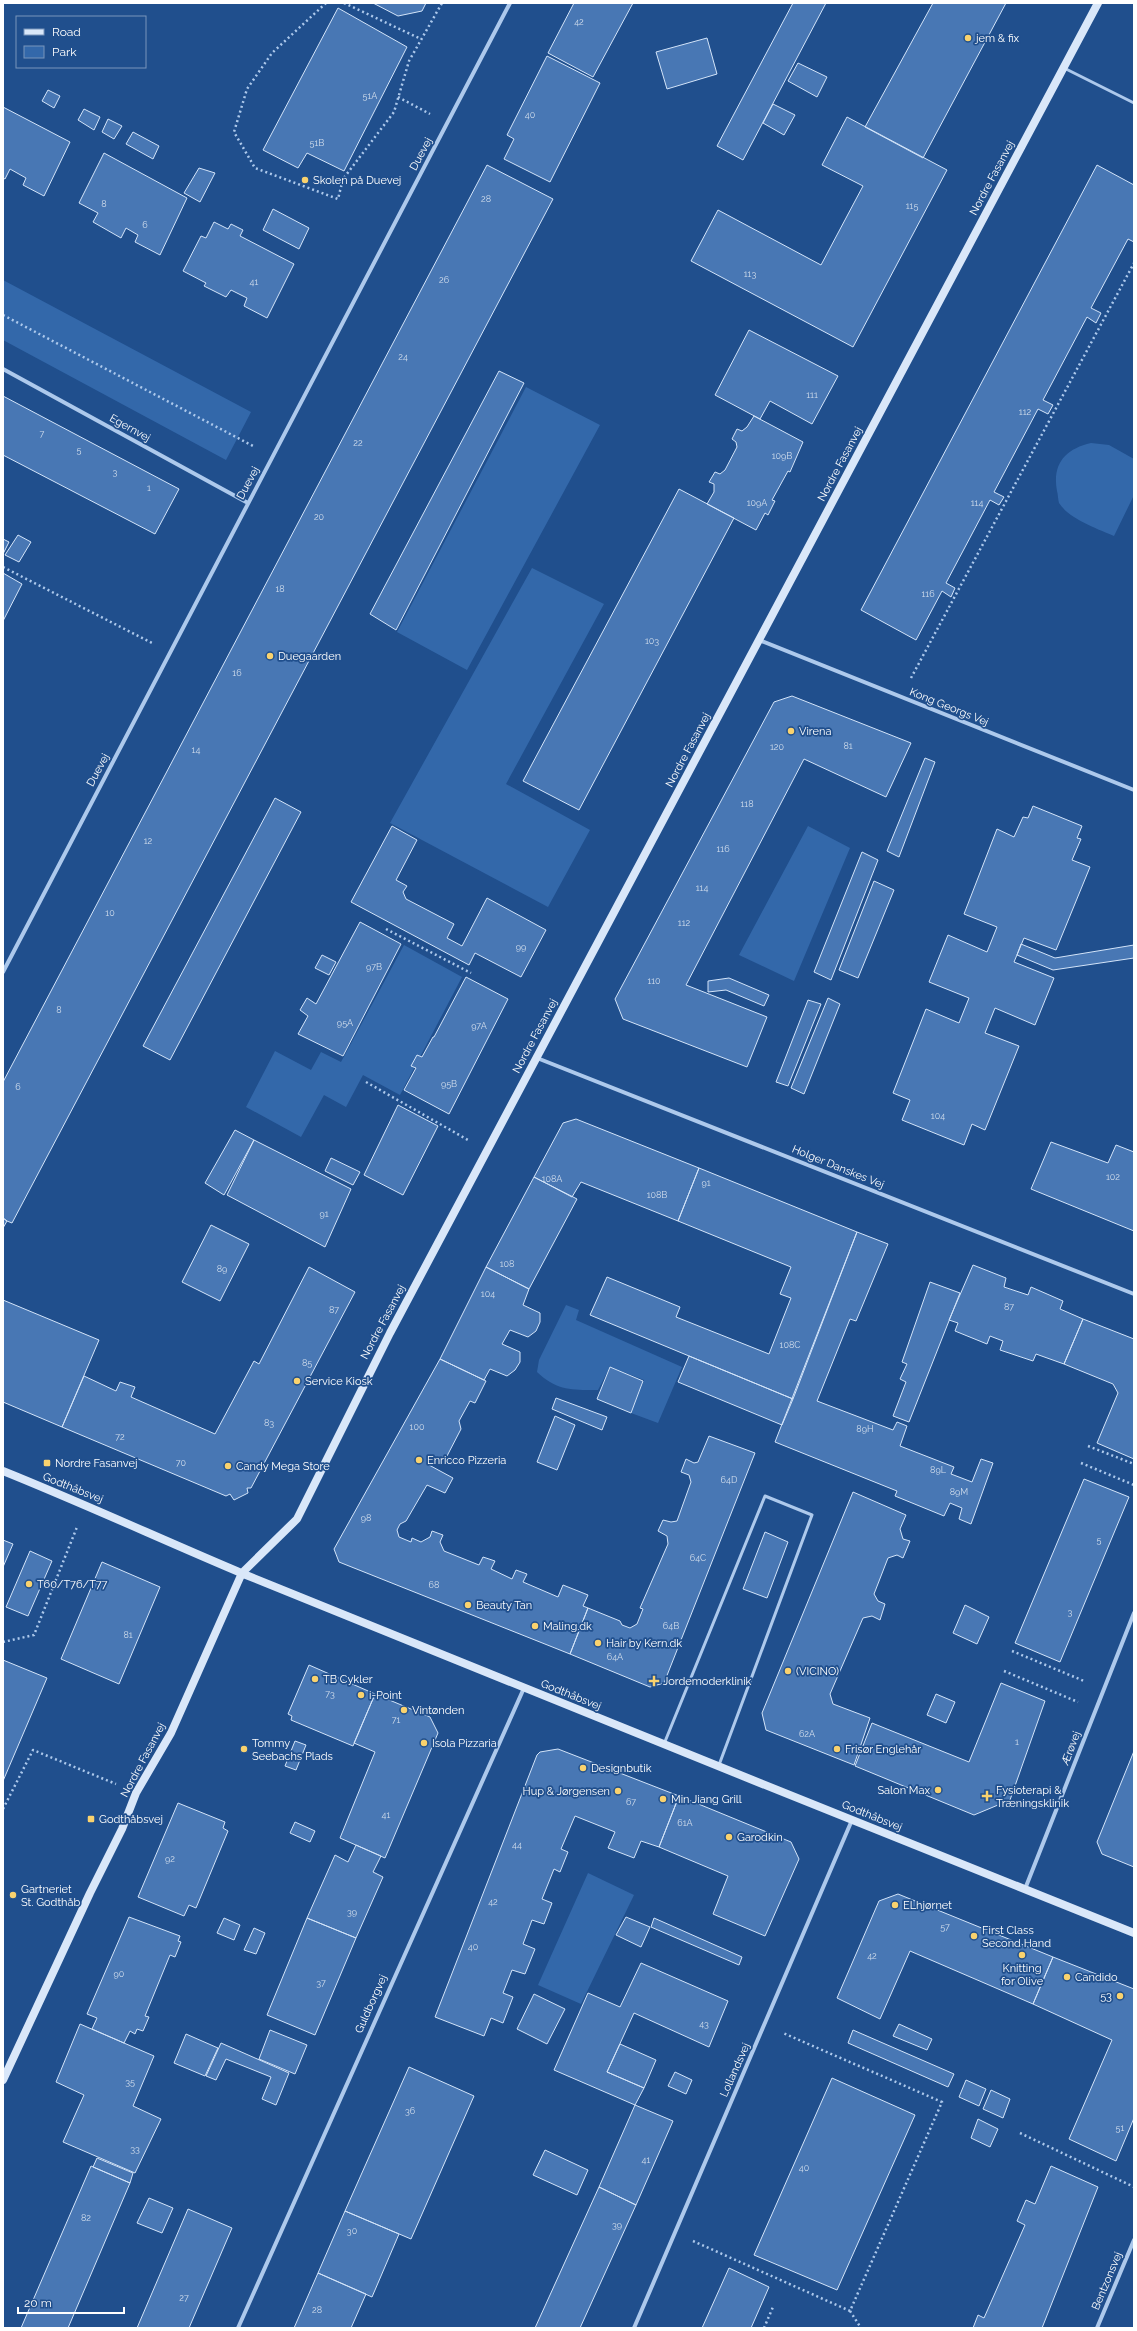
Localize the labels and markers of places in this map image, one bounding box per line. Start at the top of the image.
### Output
place label: jem & fix [974,32,1020,45]
marker: jem & fix [963,33,973,43]
place label: Skolen på Duevej [313,174,401,187]
marker: Skolen på Duevej [300,175,310,185]
place label: Duegaarden [278,650,341,663]
marker: Duegaarden [265,651,275,661]
place label: Virena [799,725,831,738]
marker: Virena [786,726,796,736]
place label: Service Kiosk [305,1375,373,1388]
marker: Service Kiosk [292,1376,302,1386]
place label: Enricco Pizzeria [427,1454,506,1467]
marker: Enricco Pizzeria [414,1455,424,1465]
place label: Nordre Fasanvej [55,1457,137,1470]
marker: Nordre Fasanvej [42,1458,52,1468]
place label: Candy Mega Store [236,1460,330,1473]
marker: Candy Mega Store [223,1461,233,1471]
place label: T60/T76/T77 [37,1578,108,1591]
marker: T60/T76/T77 [24,1579,34,1589]
place label: Beauty Tan [476,1599,532,1612]
marker: Beauty Tan [463,1600,473,1610]
place label: Maling.dk [543,1620,592,1633]
marker: Maling.dk [530,1621,540,1631]
place label: Hair by Kern.dk [606,1637,682,1650]
marker: Hair by Kern.dk [593,1638,603,1648]
place label: (VICINO) [796,1665,839,1678]
marker: (VICINO) [783,1666,793,1676]
place label: TB Cykler [323,1673,373,1686]
marker: TB Cykler [310,1674,320,1684]
marker: Jordemoderklinik [648,1675,660,1687]
place label: Jordemoderklinik [663,1675,752,1688]
place label: i-Point [369,1689,402,1702]
marker: i-Point [356,1690,366,1700]
place label: Vintønden [412,1704,464,1717]
marker: Vintønden [399,1705,409,1715]
place label: Tommy Seebachs Plads [252,1737,333,1763]
place label: Isola Pizzaria [432,1737,497,1750]
marker: Isola Pizzaria [419,1738,429,1748]
place label: Frisør Englehår [845,1743,921,1756]
marker: Tommy Seebachs Plads [239,1744,249,1754]
marker: Frisør Englehår [832,1744,842,1754]
place label: Designbutik [591,1762,652,1775]
marker: Designbutik [578,1763,588,1773]
place label: Salon Max [877,1784,930,1797]
place label: Fysioterapi & Træningsklinik [996,1784,1069,1810]
place label: Hup & Jørgensen [523,1785,610,1798]
marker: Salon Max [933,1785,943,1795]
marker: Hup & Jørgensen [613,1786,623,1796]
marker: Fysioterapi & Træningsklinik [981,1790,993,1802]
place label: Min Jiang Grill [671,1793,742,1806]
marker: Min Jiang Grill [658,1794,668,1804]
place label: Godthåbsvej [99,1813,163,1826]
marker: Godthåbsvej [86,1814,96,1824]
place label: Garodkin [737,1831,783,1844]
marker: Garodkin [724,1832,734,1842]
place label: Gartneriet St. Godthåb [21,1883,81,1909]
marker: Gartneriet St. Godthåb [8,1890,18,1900]
place label: ELhjørnet [903,1899,952,1912]
marker: ELhjørnet [890,1900,900,1910]
place label: First Class Second Hand [982,1924,1051,1950]
marker: First Class Second Hand [969,1931,979,1941]
marker: Knitting for Olive [1017,1950,1027,1960]
place label: Knitting for Olive [1001,1962,1044,1988]
place label: Candido [1075,1971,1118,1984]
marker: Candido [1062,1972,1072,1982]
place label: 53 [1100,1990,1112,2003]
marker: 53 [1115,1991,1125,2001]

